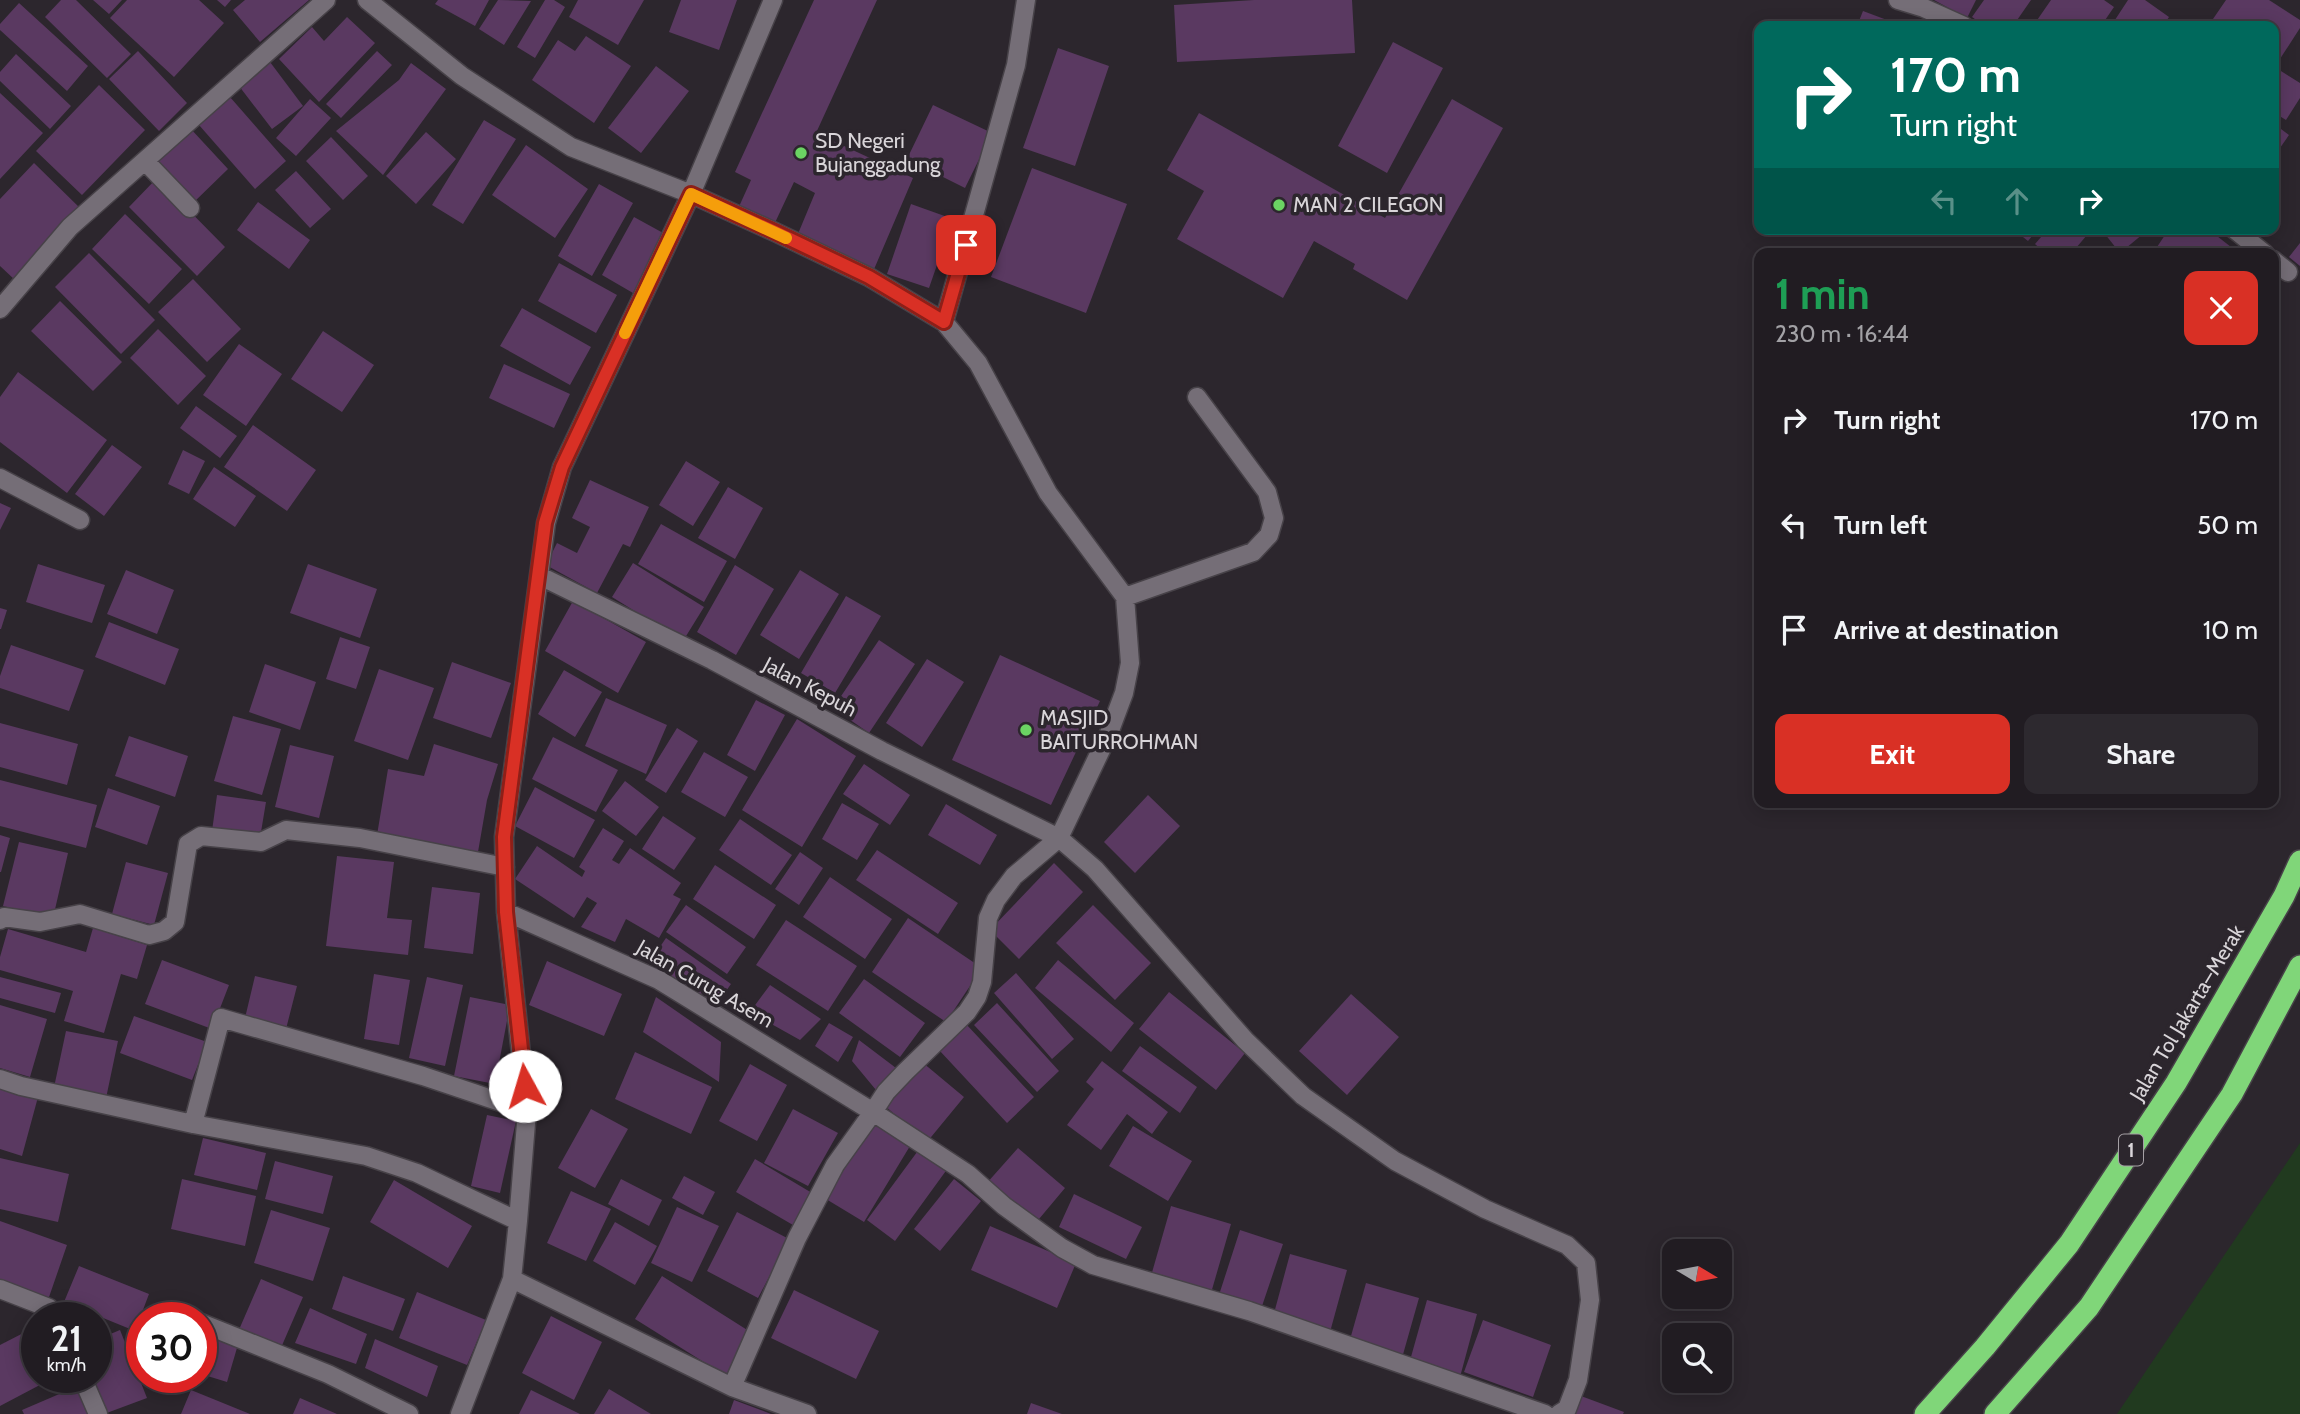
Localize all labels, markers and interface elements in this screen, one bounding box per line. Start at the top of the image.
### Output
text: 170 m [1890,45,2021,104]
icon: right [1775,49,1866,140]
text: Turn right [1890,105,2017,144]
place label: SD Negeri Bujanggadung [815,128,941,178]
marker: SD Negeri Bujanggadung [793,145,809,161]
icon: left [1925,182,1963,220]
icon: ahead [1998,182,2036,220]
icon: right [2071,182,2109,220]
place label: MAN 2 CILEGON [1293,192,1444,217]
marker: MAN 2 CILEGON [1271,197,1287,213]
pin [936,215,996,275]
icon: arrive [947,226,985,264]
text: 1 min [1775,268,1870,320]
button: close [2184,271,2258,345]
text: 230 m · 16:44 [1775,320,1909,348]
icon: right [1775,401,1813,439]
text: Turn right [1834,404,1940,436]
text: 170 m [2190,404,2258,436]
icon: left [1775,506,1813,544]
text: Turn left [1834,509,1927,541]
text: 50 m [2197,509,2258,541]
icon: arrive [1775,611,1813,649]
text: Arrive at destination [1834,614,2059,646]
text: 10 m [2203,614,2258,646]
street label: Jalan Kepuh [758,651,861,722]
place label: MASJID BAITURROHMAN [1040,705,1198,754]
button: Exit [1775,714,2010,794]
button: Share [2024,714,2258,794]
marker: MASJID BAITURROHMAN [1018,722,1034,738]
street label: Jalan Tol Jakarta–Merak [2124,920,2249,1106]
street label: Jalan Curug Asem [631,934,778,1033]
position arrow [488,1049,562,1123]
road number: 1 [2119,1134,2143,1166]
north arrow [1662,1239,1732,1309]
map controls [1662,1239,1732,1393]
speed limit sign: 30 [126,1302,217,1393]
text: 21 [51,1317,82,1360]
button: search [1662,1323,1732,1393]
text: km/h [47,1354,86,1376]

